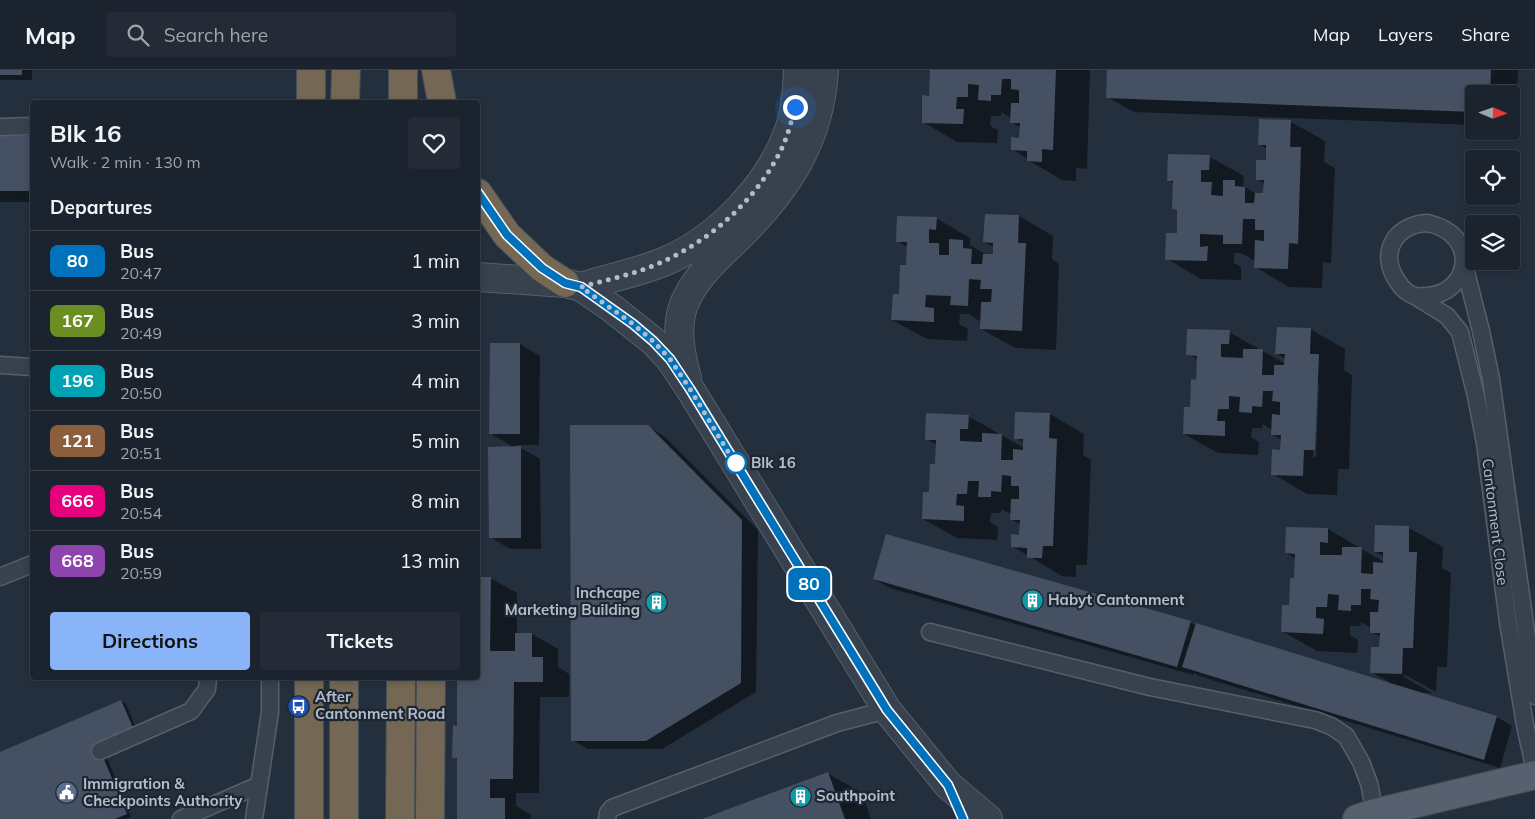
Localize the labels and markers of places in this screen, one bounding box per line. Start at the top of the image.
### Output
marker: Blk 16 [725,452,747,474]
place label: Blk 16 [751,453,796,472]
place label: Inchcape Marketing Building [505,583,640,619]
building icon: Habyt Cantonment [1020,588,1044,612]
building icon: Inchcape Marketing Building [644,590,668,614]
place label: Habyt Cantonment [1048,590,1185,609]
place label: After Cantonment Road [315,687,445,723]
bus stop icon: After Cantonment Road [287,694,311,718]
place label: Immigration & Checkpoints Authority [83,774,243,810]
public building icon: Immigration & Checkpoints Authority [55,781,79,805]
building icon: Southpoint [788,784,812,808]
place label: Southpoint [816,786,895,805]

